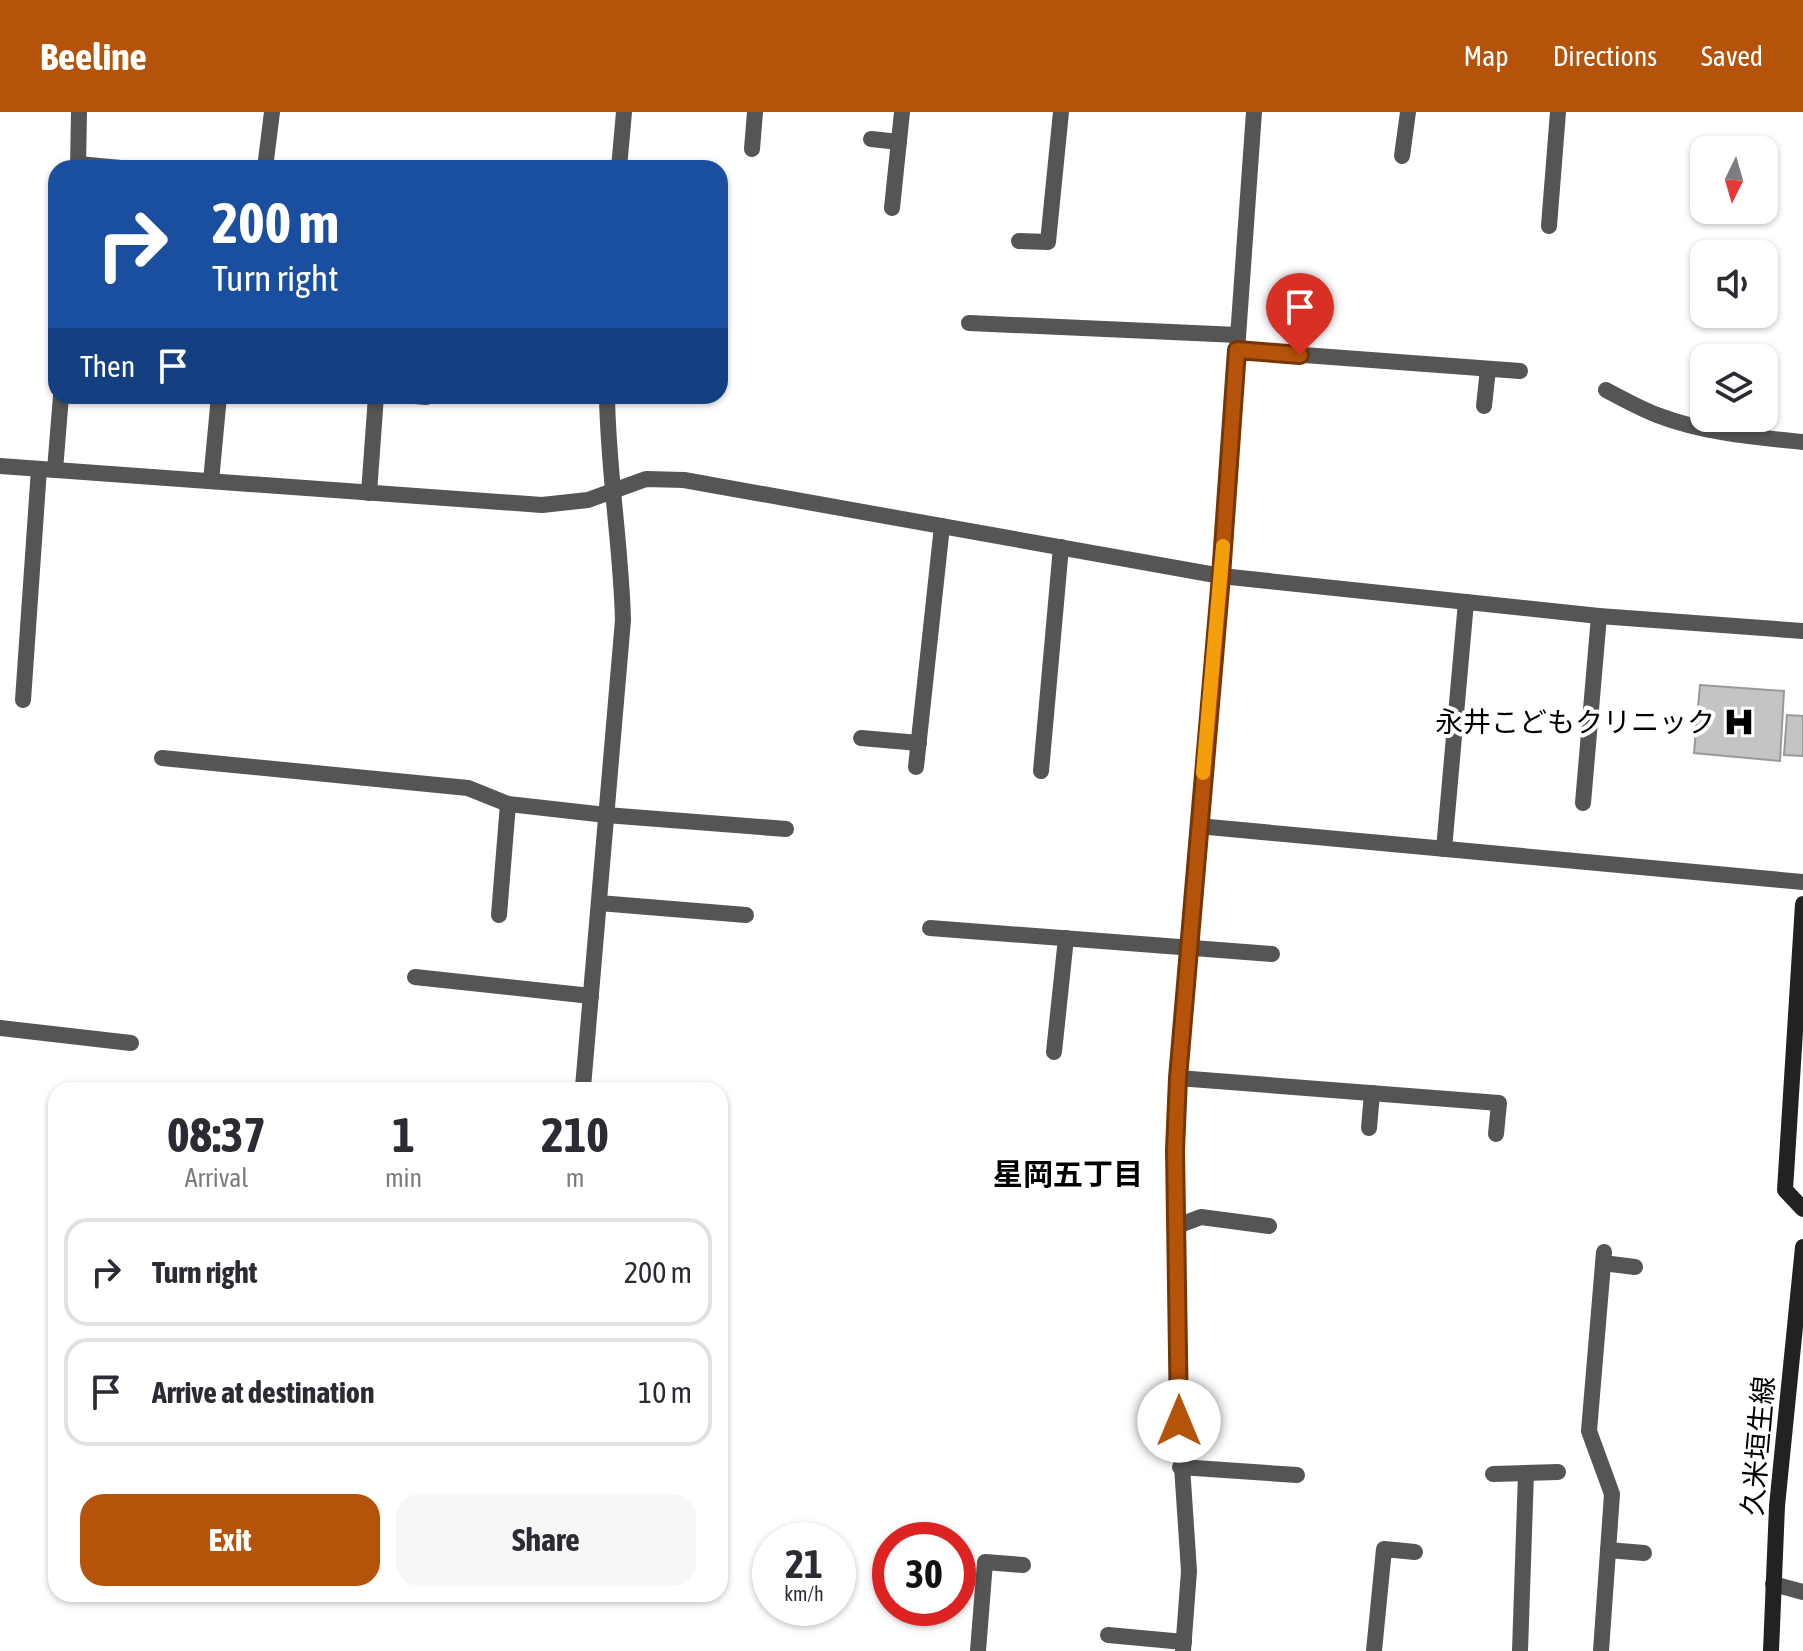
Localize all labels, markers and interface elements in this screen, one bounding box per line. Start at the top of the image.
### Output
text: Beeline [40,35,147,78]
text: Map [1464,40,1509,72]
text: Directions [1553,40,1657,72]
text: Saved [1701,40,1763,72]
north arrow [1690,136,1778,224]
map controls [1690,136,1778,432]
text: 200 m [212,191,339,255]
icon: right [80,192,184,296]
button: sound [1690,240,1778,328]
text: Turn right [212,257,339,299]
pin [1266,273,1334,355]
icon: arrive [1278,285,1322,329]
icon: arrive [151,344,195,388]
button: layers [1690,344,1778,432]
text: Then [80,349,135,383]
hospital icon: 永井こどもクリニック [1722,705,1756,739]
place label: 永井こどもクリニック [1435,706,1715,738]
text: 08:37 [167,1107,266,1162]
text: 1 [392,1107,415,1162]
text: 210 [541,1107,609,1162]
district label: 星岡五丁目 [993,1157,1143,1191]
text: Arrival [185,1163,248,1193]
text: min [385,1163,422,1193]
text: m [566,1163,584,1193]
icon: right [84,1250,128,1294]
text: Turn right [152,1255,258,1289]
text: 200 m [624,1255,692,1289]
icon: arrive [84,1370,128,1414]
text: Arrive at destination [152,1375,374,1409]
text: 10 m [638,1375,692,1409]
street label: 久米垣生線 [1736,1375,1780,1517]
position arrow [1137,1379,1221,1463]
button: Exit [80,1494,380,1586]
button: Share [396,1494,696,1586]
speed limit sign: 30 [872,1522,976,1626]
text: 21 [785,1541,823,1586]
text: km/h [784,1582,824,1605]

